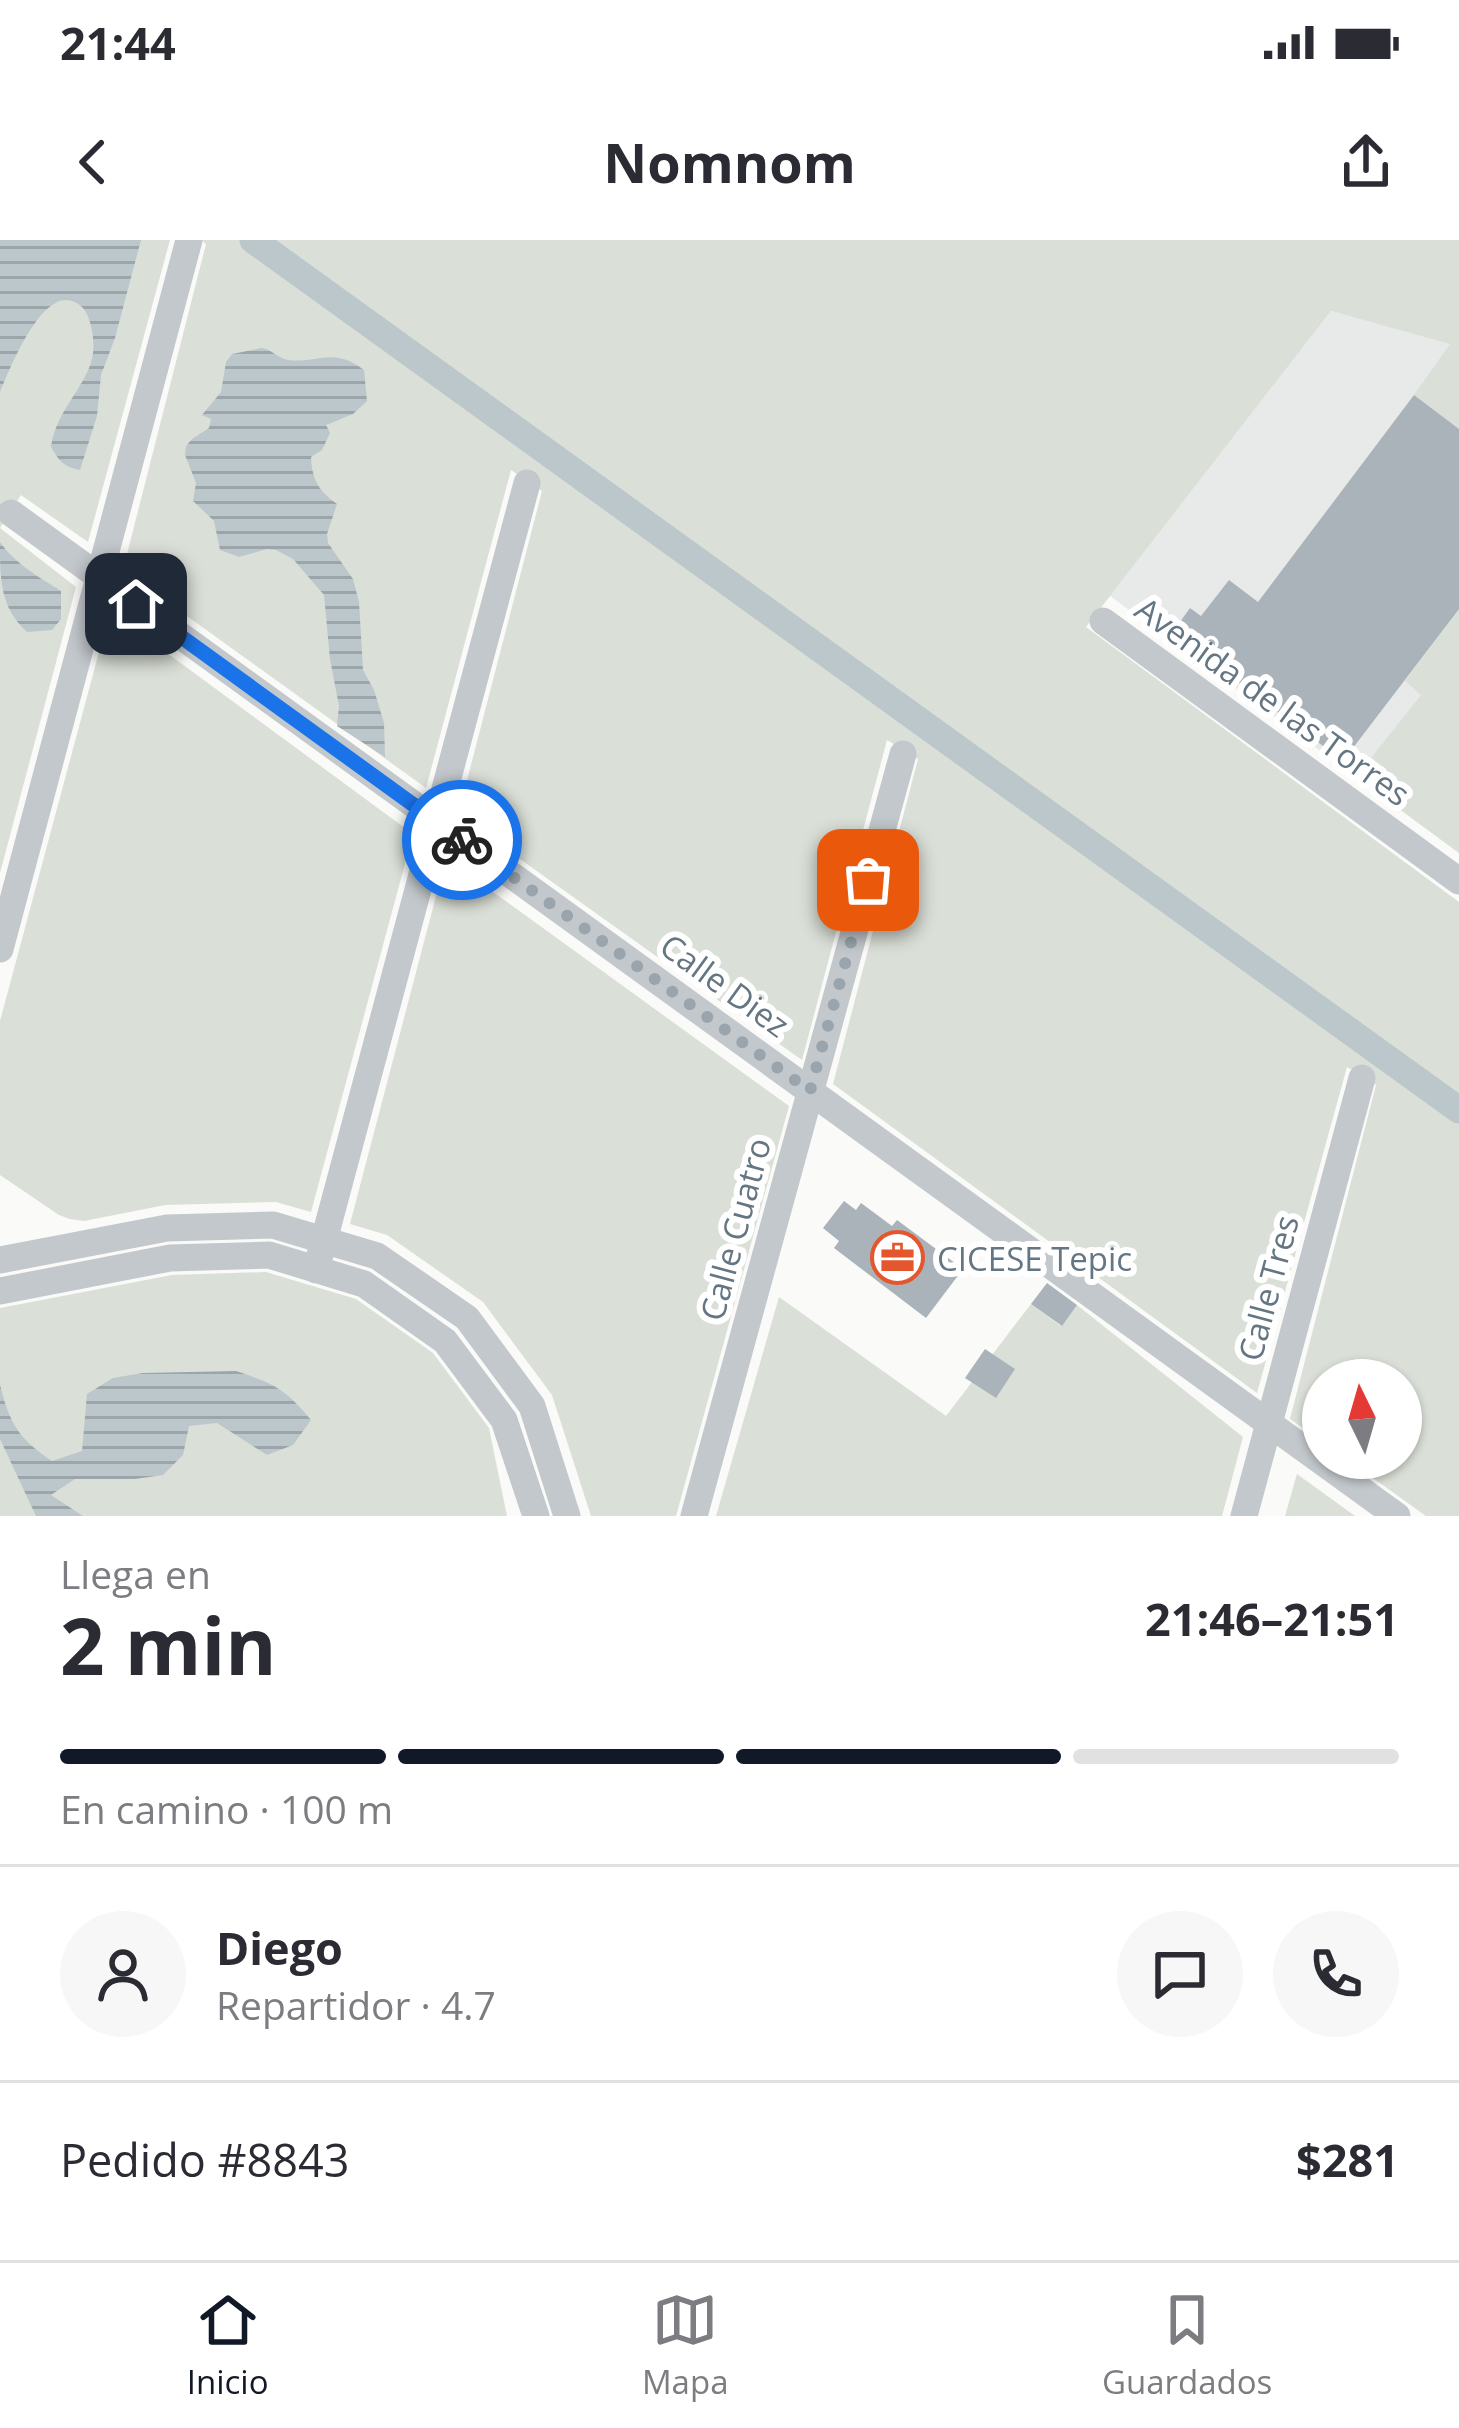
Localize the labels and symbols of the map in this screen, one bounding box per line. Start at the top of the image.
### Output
pin [85,553,187,655]
street label: Avenida de las Torres [1127,586,1419,816]
courier [402,780,522,900]
pin [817,829,919,931]
street label: Calle Diez [651,923,799,1047]
street label: Calle Cuatro [689,1133,781,1325]
street label: Calle Tres [1227,1210,1309,1366]
office icon: CICESE Tepic [870,1230,926,1286]
place label: CICESE Tepic [937,1236,1132,1281]
north arrow [1302,1359,1422,1479]

